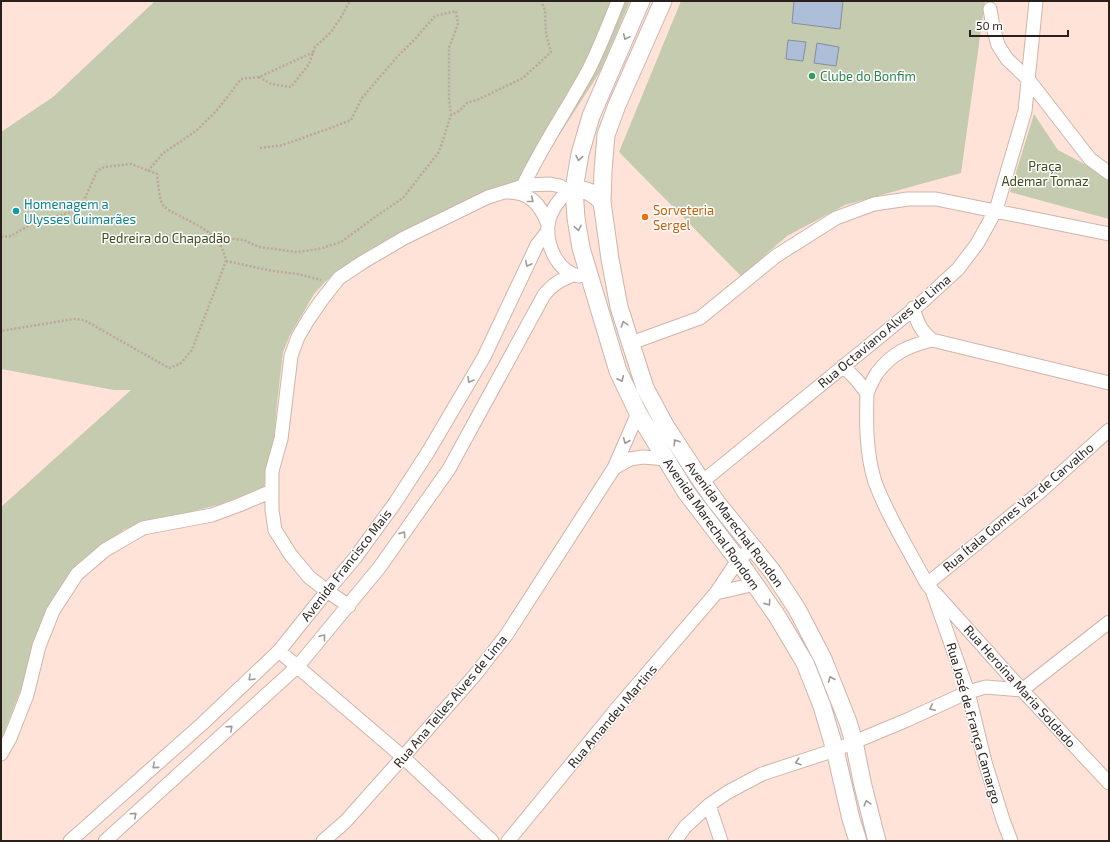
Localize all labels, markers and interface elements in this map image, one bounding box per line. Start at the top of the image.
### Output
scale bar [970,12,1068,38]
text: 50 m [976,18,1003,32]
one-way arrow [622,33,630,40]
place label: Clube do Bonfim [820,68,916,84]
marker: Clube do Bonfim [807,71,817,81]
one-way arrow [576,155,584,161]
park label: Praça Ademar Tomaz [1001,158,1089,189]
one-way arrow [527,195,534,202]
place label: Homenagem a Ulysses Guimarães [24,196,136,227]
place label: Sorveteria Sergel [653,202,714,233]
marker: Homenagem a Ulysses Guimarães [11,206,21,216]
marker: Sorveteria Sergel [640,212,650,222]
one-way arrow [573,224,581,231]
park label: Pedreira do Chapadão [102,230,231,246]
one-way arrow [525,260,533,267]
street label: Rua Octaviano Alves de Lima [814,271,954,391]
one-way arrow [621,320,629,327]
one-way arrow [616,374,624,382]
one-way arrow [468,376,475,384]
one-way arrow [622,437,630,444]
street label: Rua Ítala Gomes Vaz de Carvalho [939,438,1097,575]
one-way arrow [673,439,681,446]
street label: Avenida Marechal Rondom [660,455,764,593]
street label: Avenida Marechal Rondon [683,458,787,590]
street label: Avenida Francisco Mais [297,506,395,624]
one-way arrow [398,532,405,539]
one-way arrow [763,599,770,606]
street label: Rua Heroína Maria Soldado [961,621,1079,751]
street label: Rua Ana Telles Alves de Lima [390,631,510,771]
one-way arrow [318,634,325,641]
street label: Rua José de França Camargo [942,641,1005,806]
street label: Rua Amandeu Martins [564,661,660,771]
one-way arrow [248,673,256,680]
one-way arrow [828,675,836,682]
one-way arrow [929,704,936,712]
one-way arrow [226,725,233,732]
one-way arrow [795,757,802,766]
one-way arrow [152,761,160,768]
one-way arrow [864,800,872,807]
one-way arrow [129,812,137,820]

